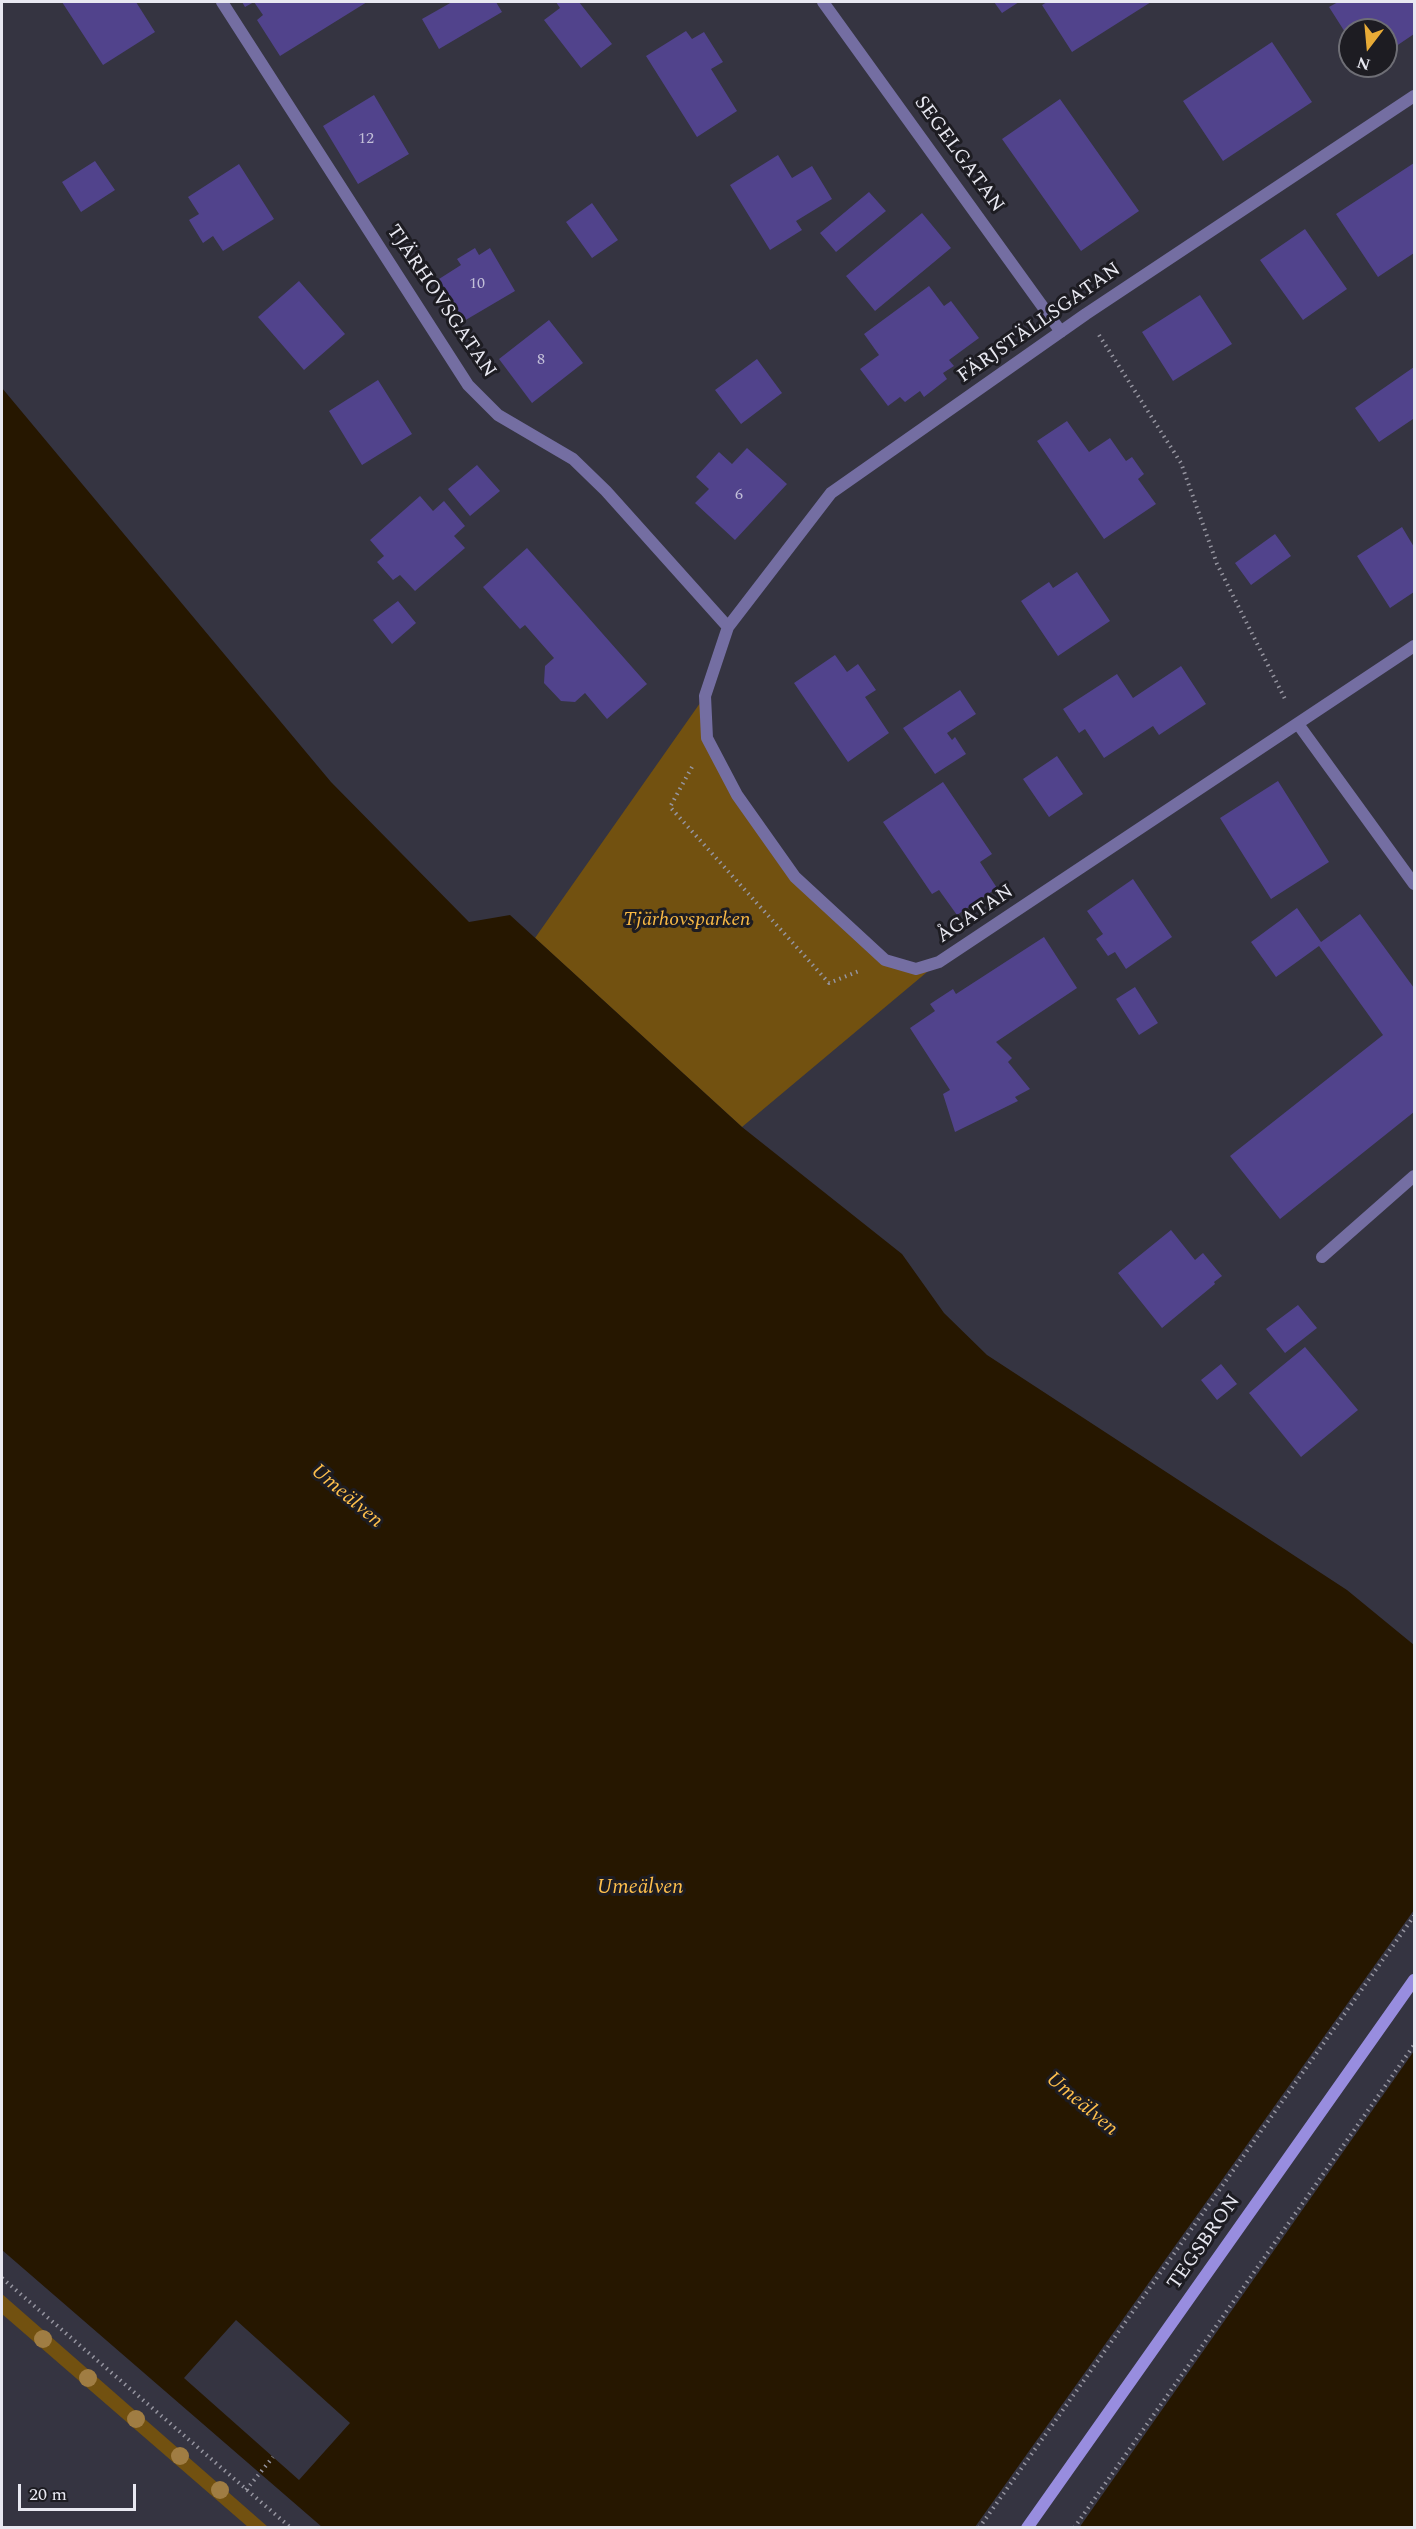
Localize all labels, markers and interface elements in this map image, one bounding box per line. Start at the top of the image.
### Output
north arrow [1338,18,1398,78]
text: N [1354,50,1373,77]
street label: SEGELGATAN [908,92,1008,218]
house number: 12 [358,130,374,150]
street label: TJÄRHOVSGATAN [380,221,500,383]
street label: FÄRJSTÄLLSGATAN [954,259,1126,389]
house number: 10 [469,275,485,295]
house number: 8 [537,351,545,371]
house number: 6 [735,486,743,506]
street label: ÅGATAN [933,881,1019,949]
park label: Tjärhovsparken [623,909,751,933]
water label: Umeälven [305,1459,387,1535]
water label: Umeälven [597,1876,683,1902]
water label: Umeälven [1040,2067,1122,2143]
street label: TEGSBRON [1163,2191,1247,2295]
scale bar [21,2472,140,2510]
text: 20 m [29,2481,67,2508]

